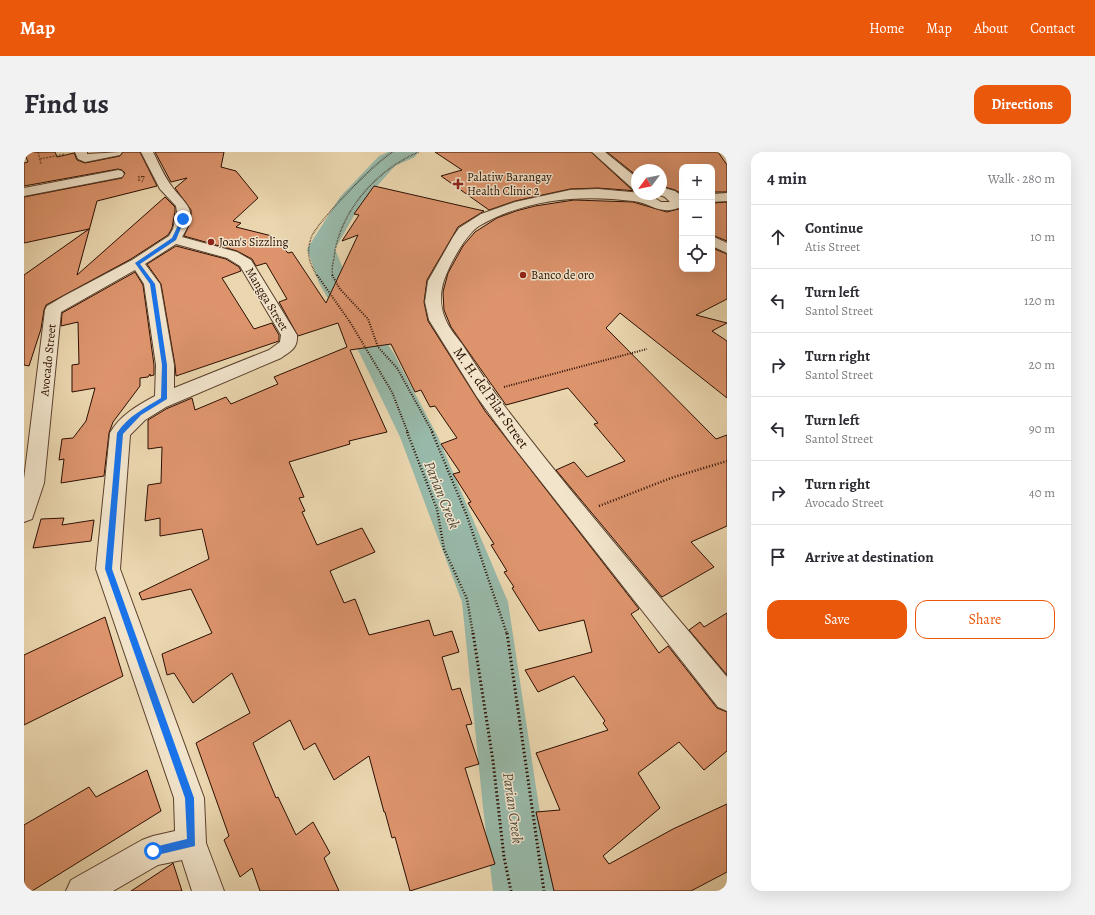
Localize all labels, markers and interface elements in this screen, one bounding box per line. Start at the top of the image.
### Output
text: Map [20,15,55,41]
text: Home [869,19,904,38]
text: Map [926,19,952,38]
text: About [974,19,1008,38]
text: Contact [1030,19,1075,38]
text: Find us [24,85,109,123]
button: Directions [974,85,1071,124]
north arrow [631,164,667,200]
map controls [679,164,715,272]
button: + [679,164,715,200]
text: 4 min [767,167,807,190]
place label: Palatiw Barangay Health Clinic 2 [467,169,552,199]
text: Walk · 280 m [988,170,1055,187]
house number: 17 [137,171,146,184]
marker: Palatiw Barangay Health Clinic 2 [452,178,464,190]
button: − [679,200,715,236]
route end [174,210,192,228]
text: Continue [805,218,863,238]
icon: ahead [767,226,789,248]
text: 10 m [1030,228,1055,245]
place label: Joan's Sizzling [219,234,289,250]
button: locate [679,236,715,272]
marker: Joan's Sizzling [206,237,216,247]
text: Atis Street [805,238,860,255]
street label: Mangga Street [242,264,292,334]
place label: Banco de oro [531,267,594,283]
marker: Banco de oro [518,270,528,280]
text: Turn left [805,282,860,302]
icon: left [767,290,789,312]
text: 120 m [1024,292,1055,309]
text: Santol Street [805,302,873,319]
street label: Avocado Street [36,323,60,398]
street label: M. H. del Pilar Street [449,344,533,453]
text: Turn right [805,346,870,366]
icon: right [767,354,789,376]
text: 20 m [1029,356,1055,373]
text: Santol Street [805,366,873,383]
text: Turn left [805,410,860,430]
icon: left [767,418,789,440]
text: 90 m [1029,420,1055,437]
text: Santol Street [805,430,873,447]
water label: Parian Creek [419,458,465,532]
text: Turn right [805,474,870,494]
icon: right [767,482,789,504]
text: 40 m [1029,484,1055,501]
text: Avocado Street [805,494,884,511]
icon: arrive [767,546,789,568]
text: Arrive at destination [805,547,934,567]
button: Save [767,600,907,639]
button: Share [915,600,1055,639]
water label: Parian Creek [498,771,528,845]
route start [144,842,162,860]

